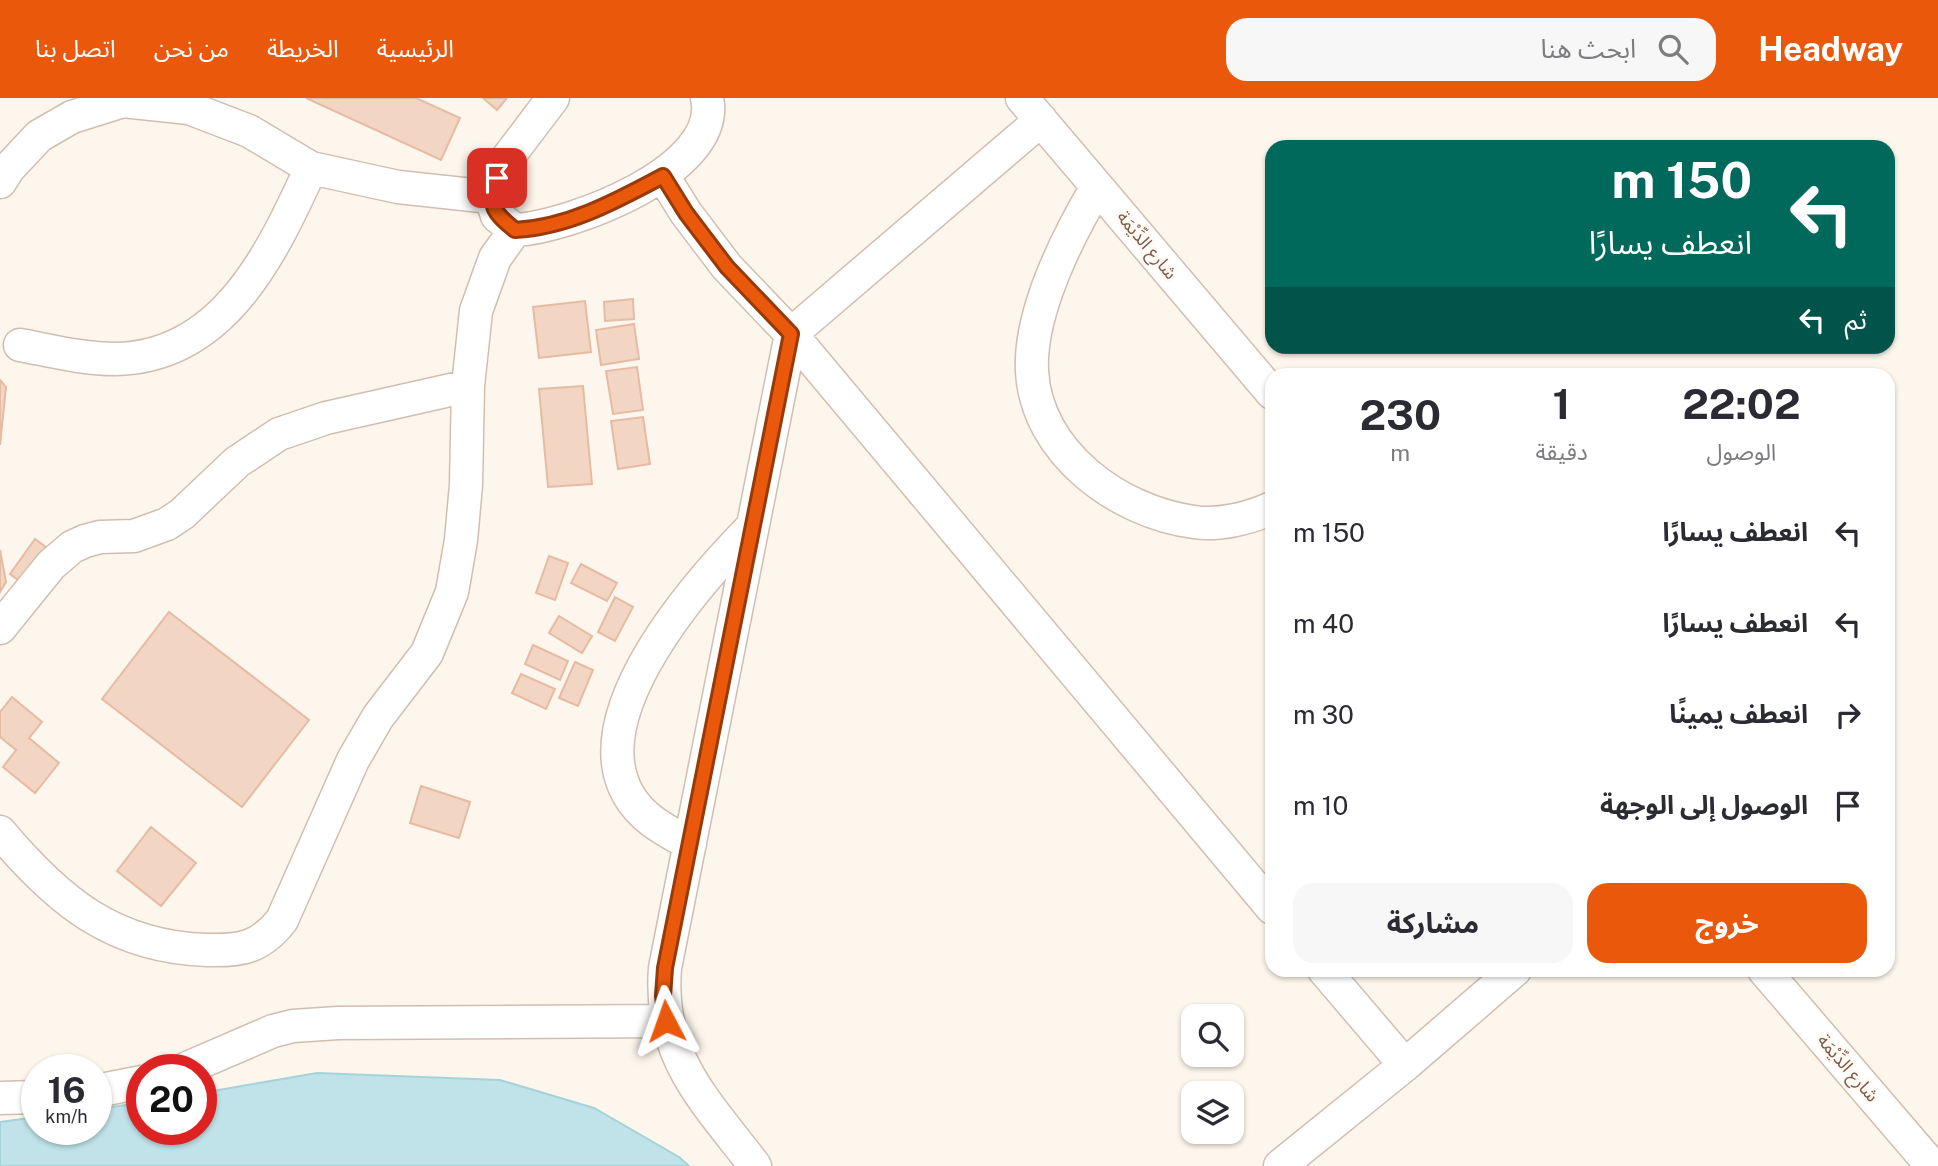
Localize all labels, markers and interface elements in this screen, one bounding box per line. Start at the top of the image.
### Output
search box [1226,18,1716,81]
icon: search [1654,30,1692,68]
text: Headway [1758,30,1903,68]
text: ابحث هنا [1540,33,1636,64]
text: اتصل بنا [35,34,116,62]
text: من نحن [154,34,229,62]
text: الخريطة [267,34,339,62]
text: الرئيسية [377,34,454,62]
pin [467,148,527,208]
text: 150 m [1611,151,1752,209]
icon: arrive [478,159,516,197]
icon: left [1776,168,1867,259]
street label: شارع الدِّيْمَة [1110,205,1183,286]
text: انعطف يسارًا [1589,224,1752,261]
icon: left [1793,301,1831,339]
text: ثم [1845,304,1867,335]
text: 1 [1553,379,1571,428]
text: 22:02 [1682,379,1801,428]
text: 230 [1359,390,1441,439]
text: دقيقة [1535,438,1588,465]
text: الوصول [1706,438,1776,465]
text: m [1390,439,1410,466]
icon: left [1829,514,1867,552]
text: انعطف يسارًا [1662,516,1808,547]
text: 150 m [1293,517,1365,548]
icon: left [1829,605,1867,643]
text: انعطف يسارًا [1662,607,1808,638]
text: 40 m [1293,608,1354,639]
icon: right [1829,696,1867,734]
text: انعطف يمينًا [1669,698,1808,729]
text: 30 m [1293,699,1354,730]
icon: arrive [1829,787,1867,825]
text: الوصول إلى الوجهة [1600,789,1808,820]
text: 10 m [1293,790,1348,821]
button: مشاركة [1293,883,1573,963]
button: خروج [1587,883,1867,963]
position arrow [629,984,703,1058]
map controls [1181,1004,1244,1144]
button: search [1181,1004,1244,1067]
street label: شارع الدِّيْمَة [1810,1029,1884,1108]
speed limit sign: 20 [126,1054,217,1145]
text: 16 [47,1070,86,1111]
button: layers [1181,1081,1244,1144]
text: km/h [45,1106,88,1127]

